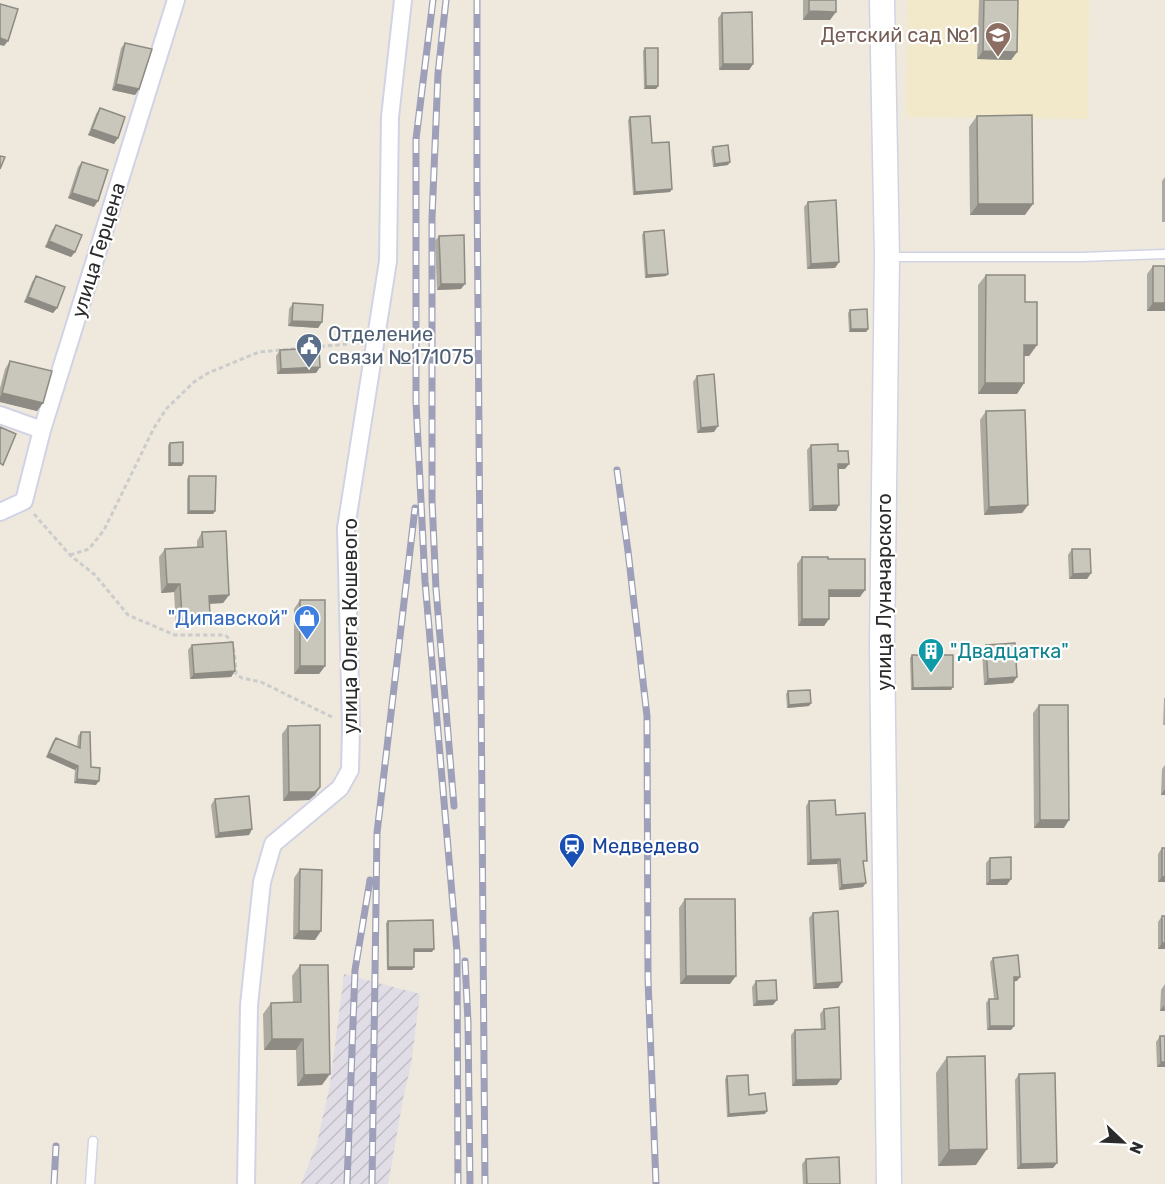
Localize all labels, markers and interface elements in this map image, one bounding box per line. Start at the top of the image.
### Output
school or university icon: Детский сад №1 [983,20,1013,58]
place label: Детский сад №1 [821,23,978,47]
street label: улица Герцена [66,179,130,321]
place label: Отделение связи №171075 [328,322,474,369]
public building icon: Отделение связи №171075 [294,331,324,369]
street label: улица Луначарского [872,493,896,691]
street label: улица Олега Кошевого [338,518,362,734]
shop icon: "Дипавской" [292,603,322,641]
place label: "Дипавской" [168,606,288,630]
building icon: "Двадцатка" [916,636,946,674]
place label: "Двадцатка" [950,639,1069,663]
station icon: Медведево [557,831,587,869]
place label: Медведево [592,834,699,858]
north arrow [1093,1112,1153,1172]
text: N [1125,1139,1147,1157]

